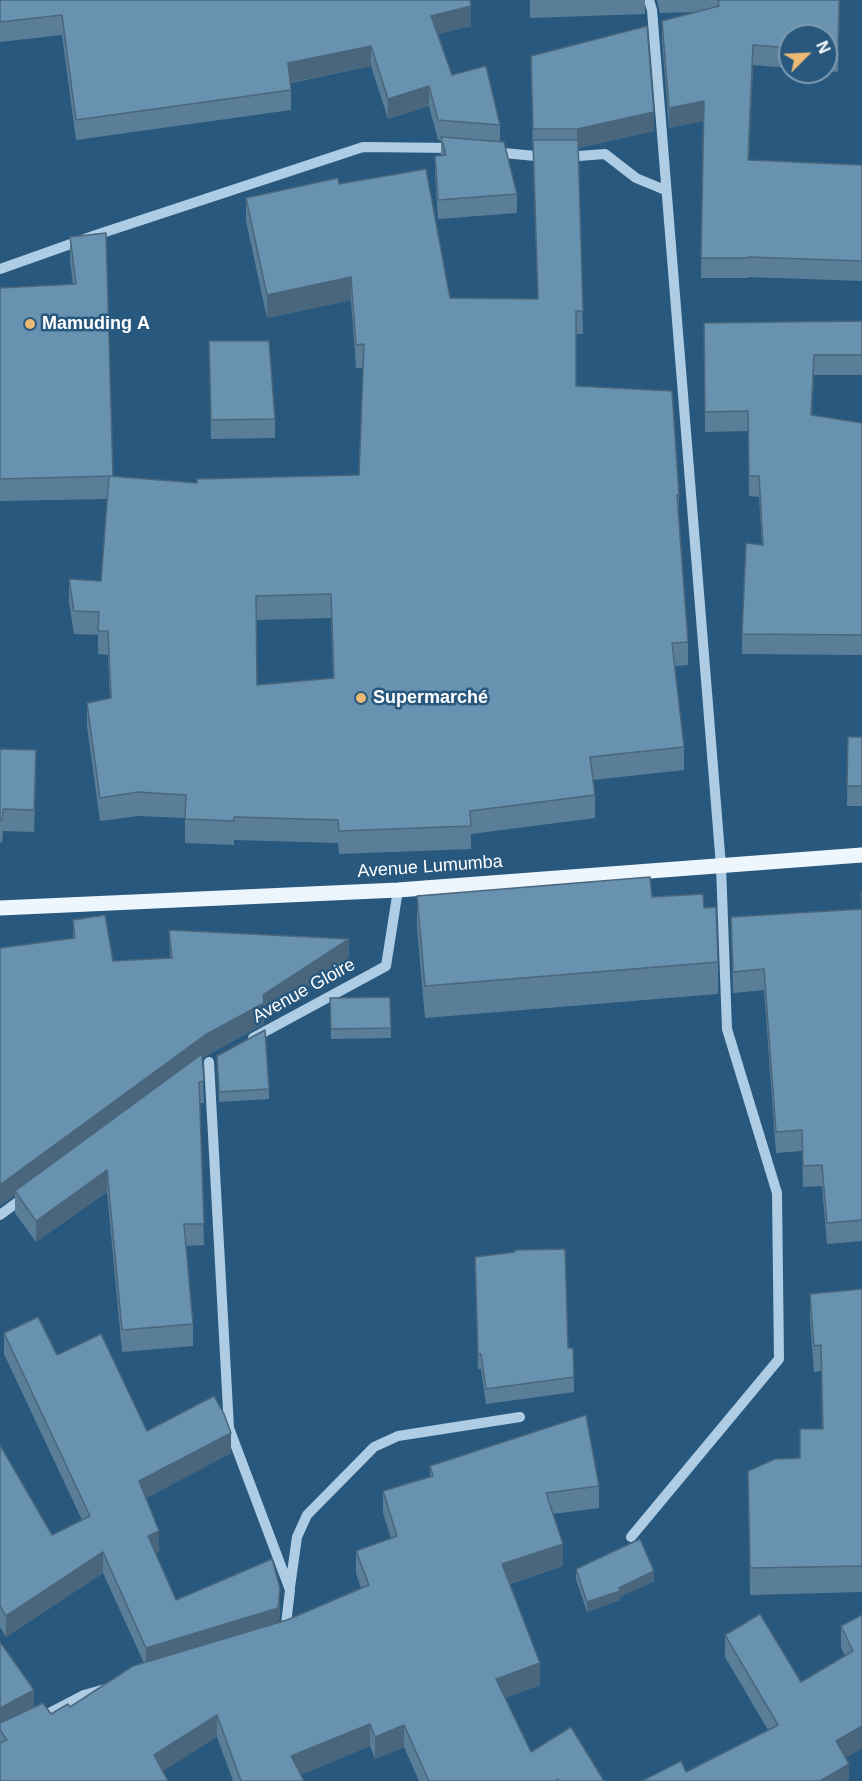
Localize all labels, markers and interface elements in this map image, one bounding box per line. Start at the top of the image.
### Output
north arrow [778,24,838,84]
text: N [813,39,833,56]
place label: Mamuding A [42,313,150,335]
marker: Mamuding A [23,317,37,331]
place label: Supermarché [373,687,488,709]
marker: Supermarché [354,691,368,705]
street label: Avenue Lumumba [357,851,503,883]
street label: Avenue Gloire [249,954,359,1028]

